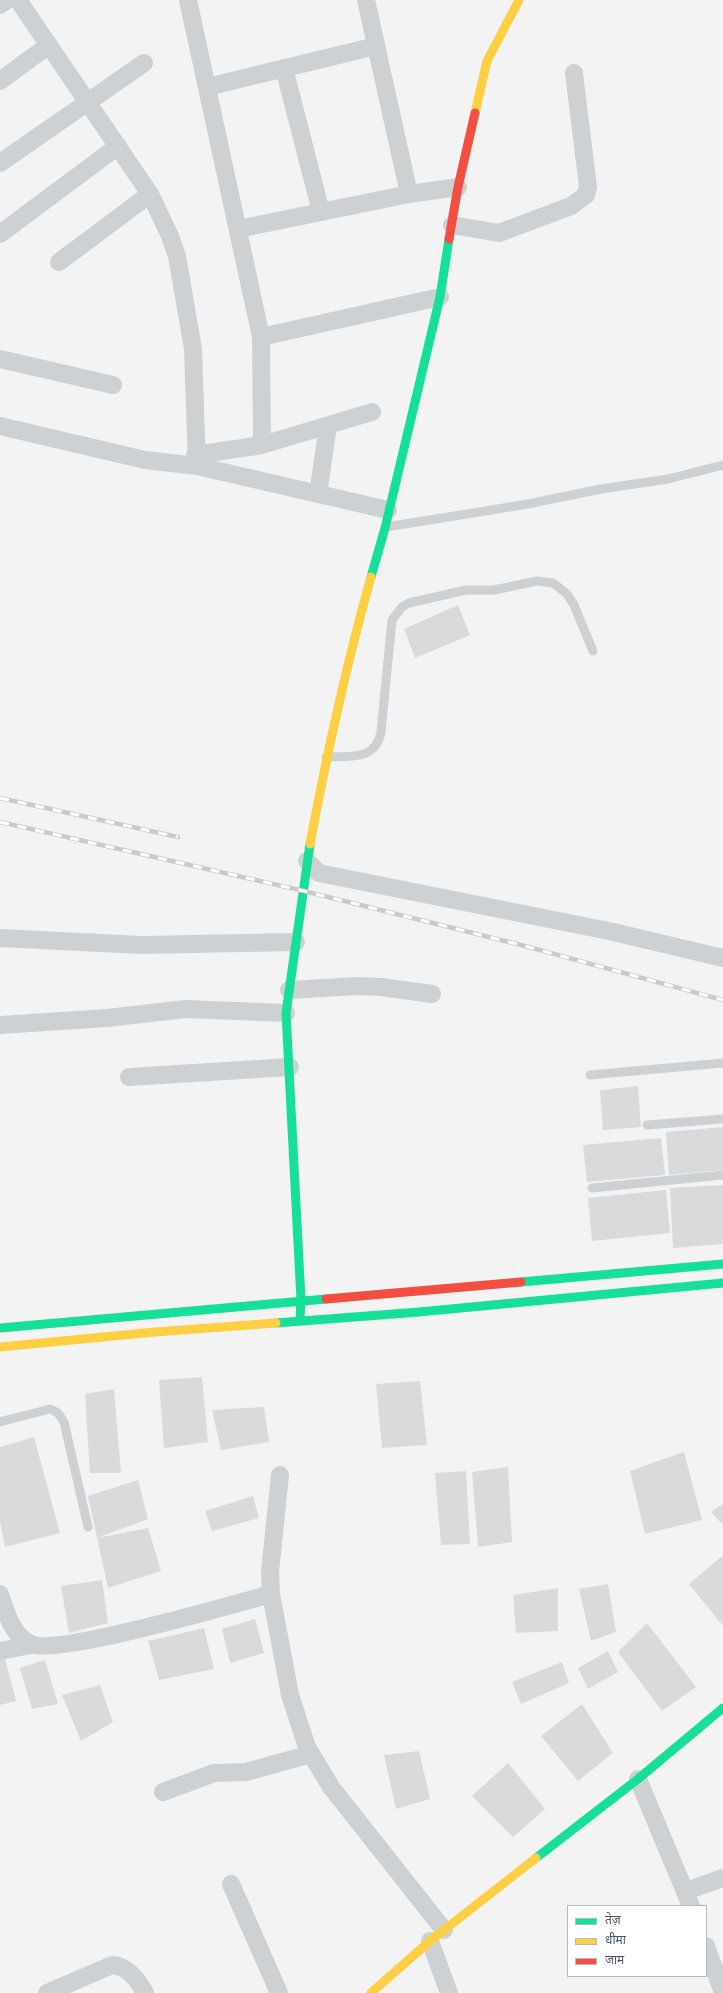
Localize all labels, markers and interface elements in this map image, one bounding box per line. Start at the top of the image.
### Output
legend [567,1905,707,1977]
text: तेज़ [605,1913,621,1927]
text: धीमा [605,1933,626,1947]
text: जाम [605,1953,624,1967]

